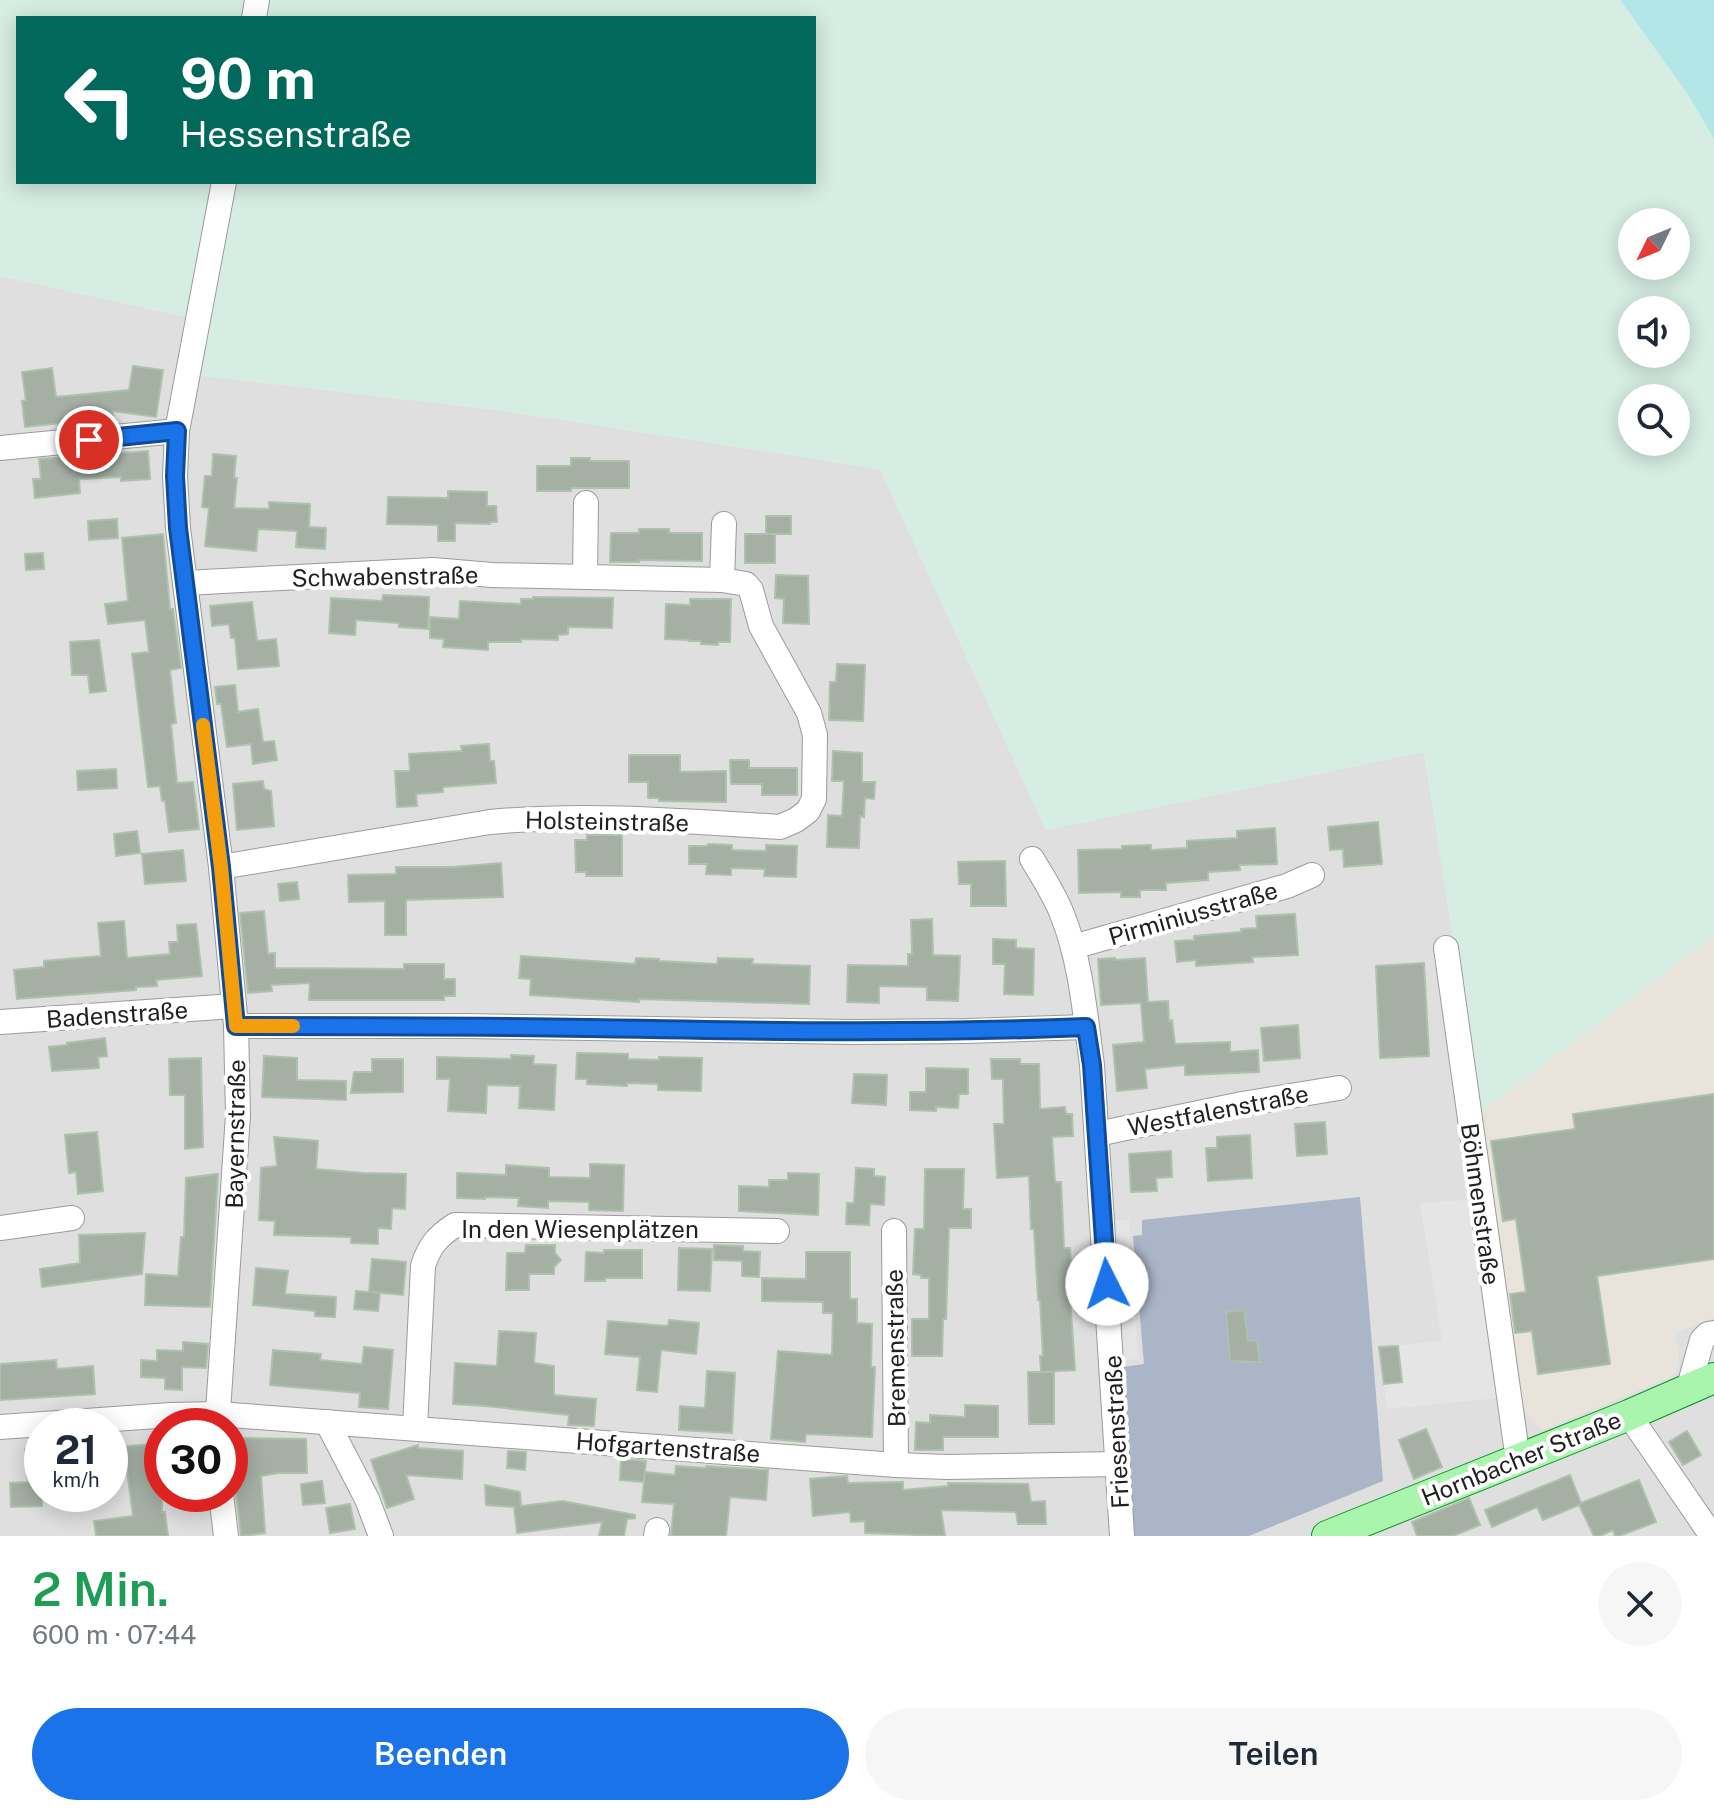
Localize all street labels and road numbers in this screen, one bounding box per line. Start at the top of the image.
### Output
street label: Schwabenstraße [291,560,479,592]
street label: Holsteinstraße [525,806,689,836]
street label: Pirminiusstraße [1105,875,1281,951]
street label: Badenstraße [45,995,189,1033]
street label: Bayernstraße [220,1059,250,1209]
street label: Westfalenstraße [1125,1079,1311,1141]
street label: Böhmenstraße [1456,1121,1506,1287]
street label: In den Wiesenplätzen [461,1215,699,1243]
street label: Bremenstraße [880,1269,910,1427]
street label: Friesenstraße [1098,1354,1134,1510]
street label: Hornbacher Straße [1417,1405,1625,1511]
street label: Hofgartenstraße [575,1427,761,1467]

